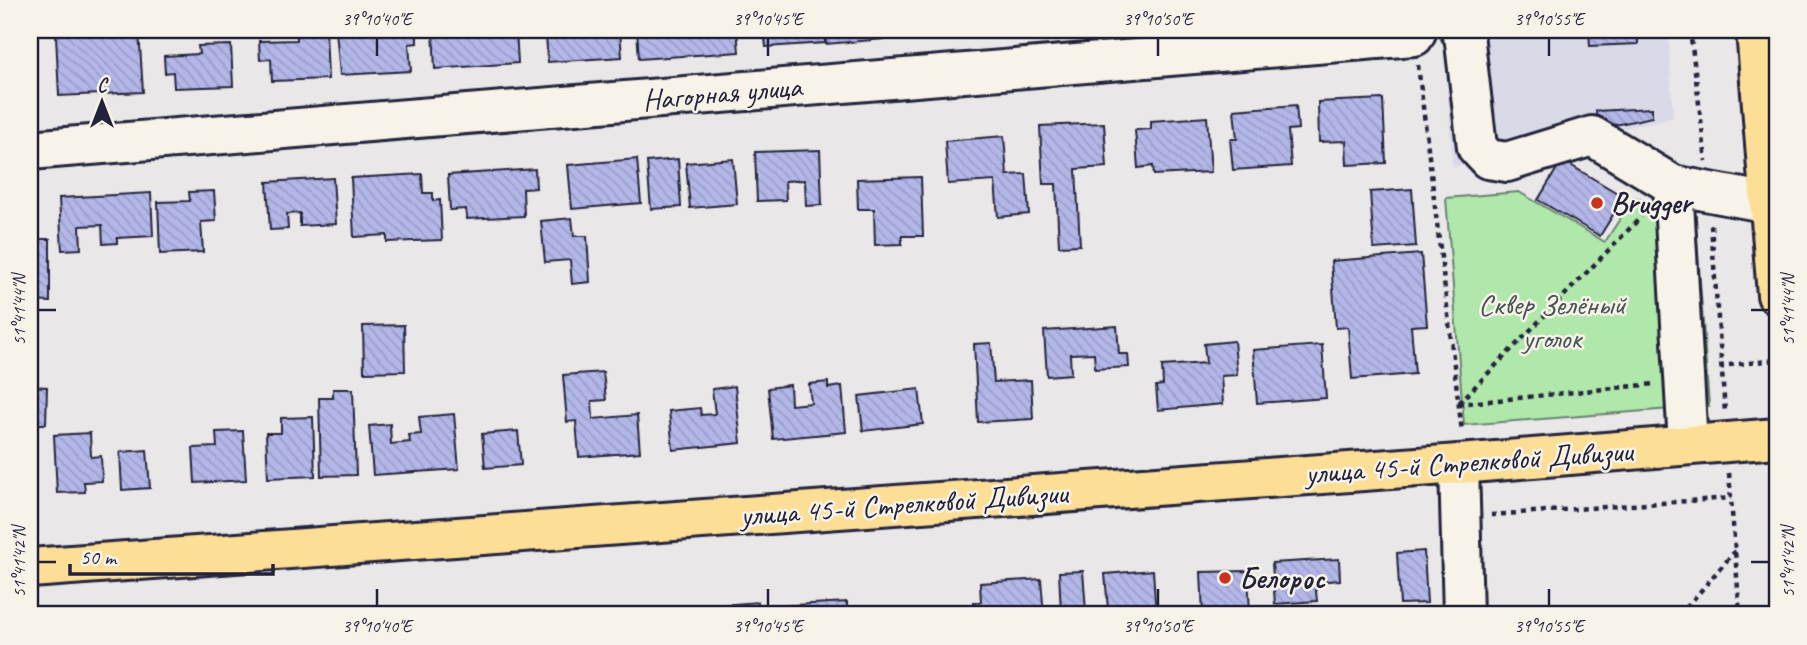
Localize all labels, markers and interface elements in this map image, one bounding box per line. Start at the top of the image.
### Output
text: 39°10'40"E [342,8,414,30]
text: 39°10'45"E [733,8,805,30]
text: 39°10'50"E [1123,8,1195,30]
text: 39°10'55"E [1514,8,1586,30]
north arrow [66,66,136,136]
street label: Нагорная улица [641,67,805,119]
text: С [97,74,109,98]
place label: Brugger [1611,184,1694,222]
marker: Brugger [1589,195,1605,211]
text: 51°41'44"N [8,271,30,345]
text: 51°41'44"N [1777,271,1799,345]
park label: Сквер Зелёный уголок [1478,285,1627,357]
street label: улица 45-й Стрелковой Дивизии [1302,431,1636,493]
street label: улица 45-й Стрелковой Дивизии [737,473,1071,535]
text: 51°41'42"N [8,523,30,597]
text: 51°41'42"N [1777,523,1799,597]
scale bar [70,533,273,577]
text: 50 m [80,544,118,570]
place label: Белорос [1239,559,1326,597]
marker: Белорос [1217,570,1233,586]
text: 39°10'40"E [342,615,414,637]
text: 39°10'45"E [733,615,805,637]
text: 39°10'50"E [1123,615,1195,637]
text: 39°10'55"E [1514,615,1586,637]

